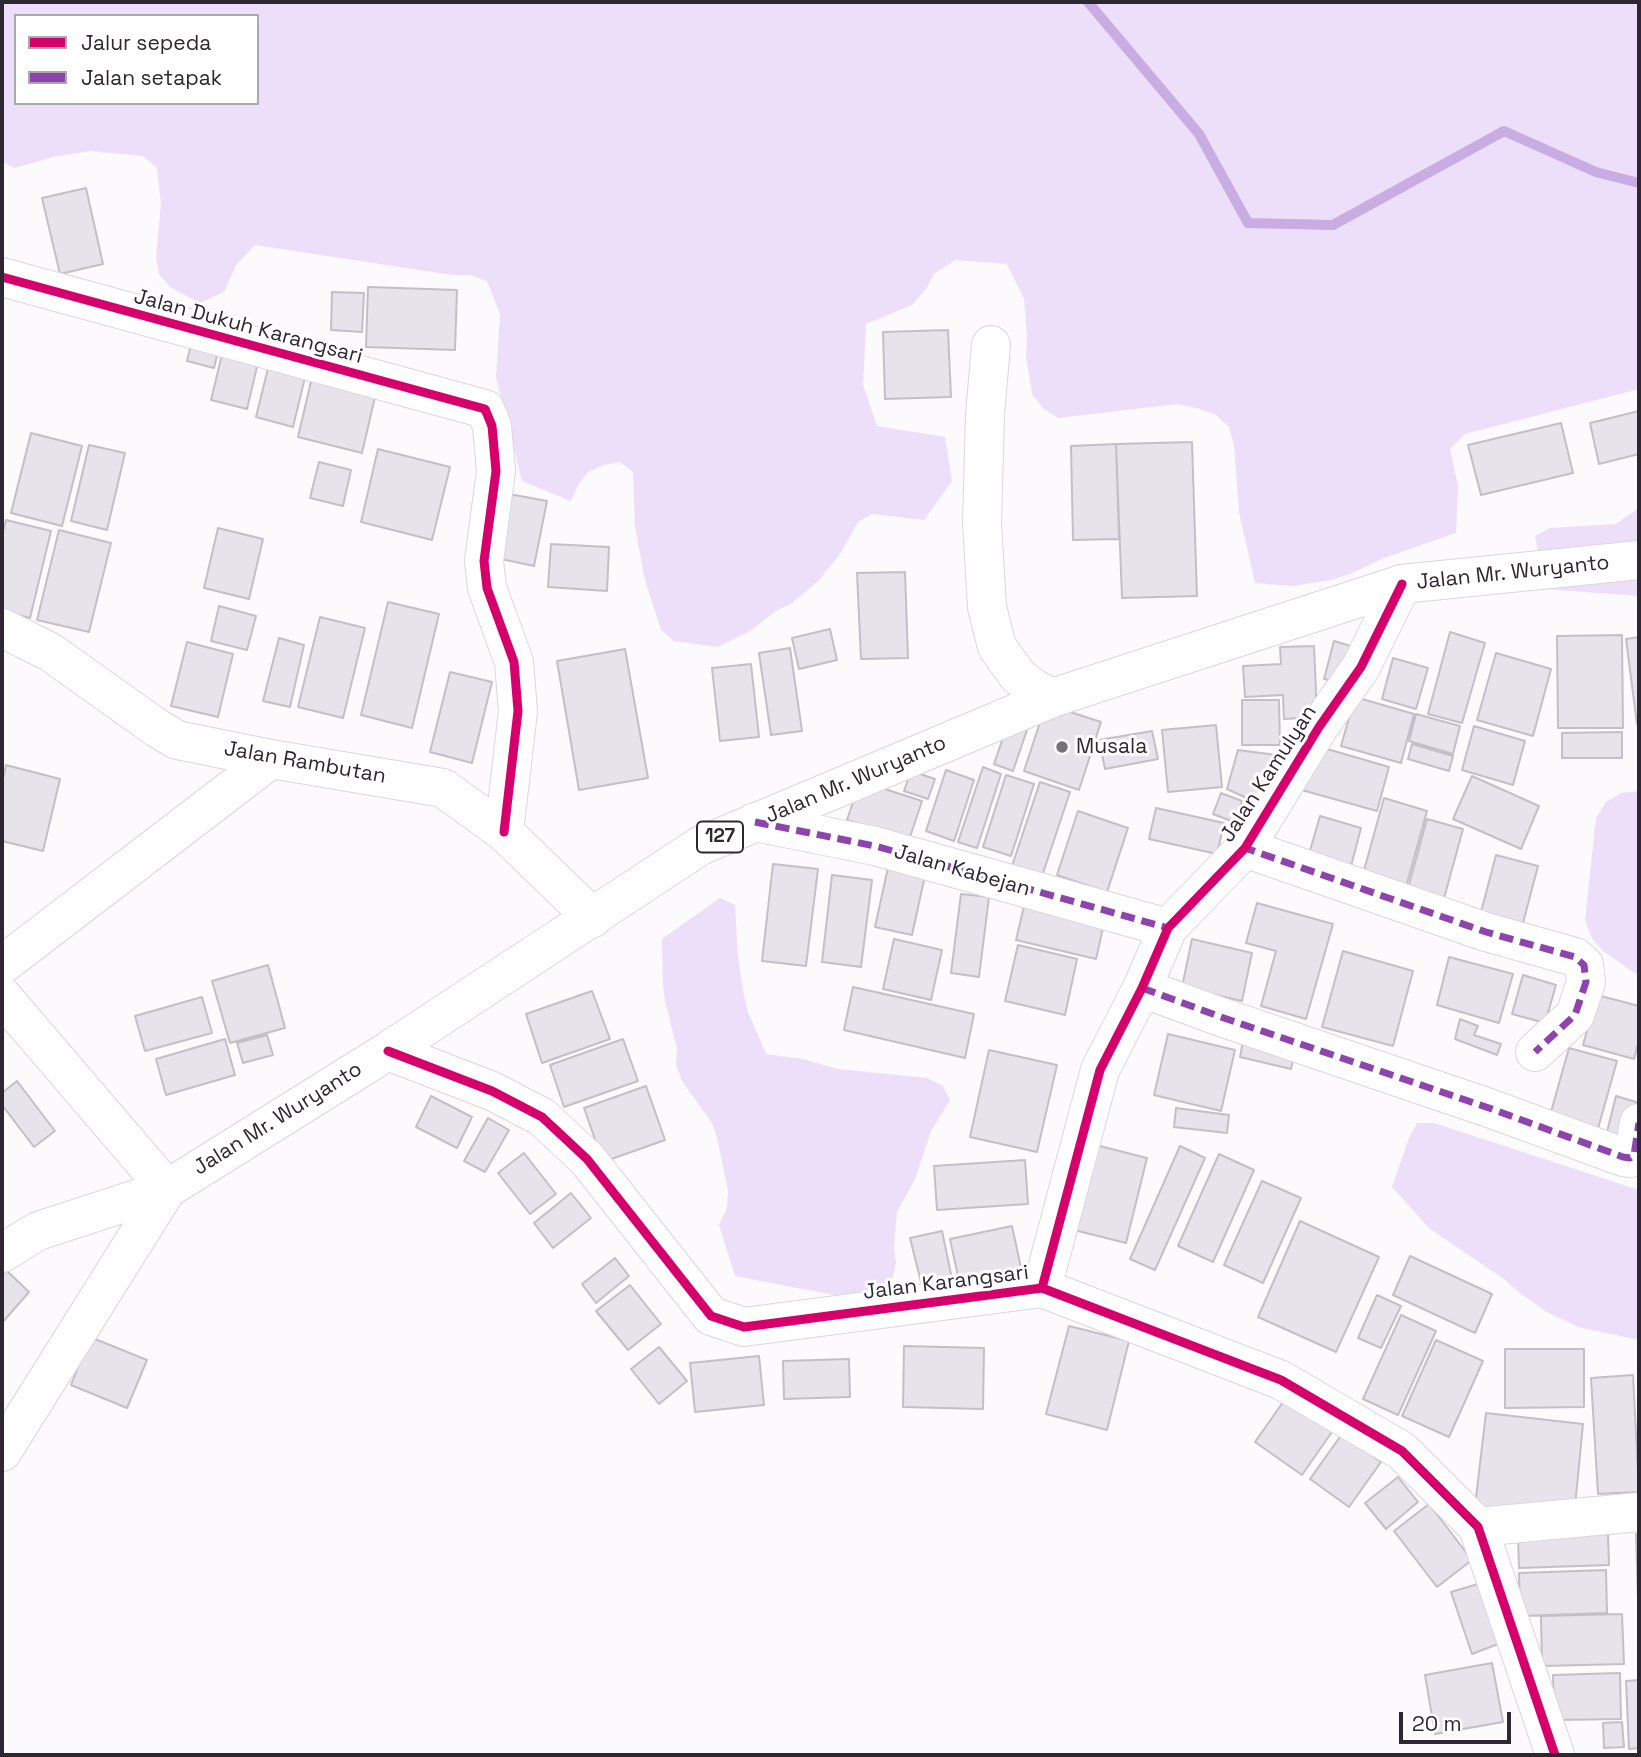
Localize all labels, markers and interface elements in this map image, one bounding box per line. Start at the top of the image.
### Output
legend [14,14,259,105]
text: Jalur sepeda [81,29,211,56]
text: Jalan setapak [81,64,222,91]
street label: Jalan Dukuh Karangsari [131,284,365,370]
street label: Jalan Mr. Wuryanto [1415,550,1611,596]
street label: Jalan Kamulyan [1215,701,1323,847]
street label: Jalan Mr. Wuryanto [762,731,950,829]
place label: Musala [1076,734,1147,760]
street label: Jalan Rambutan [222,736,388,790]
marker: Musala [1054,739,1070,755]
road number: 127 [697,822,743,852]
street label: Jalan Kabejan [891,840,1033,902]
street label: Jalan Mr. Wuryanto [189,1057,367,1181]
street label: Jalan Karangsari [862,1260,1030,1306]
scale bar [1403,1698,1515,1742]
text: 20 m [1412,1710,1462,1737]

